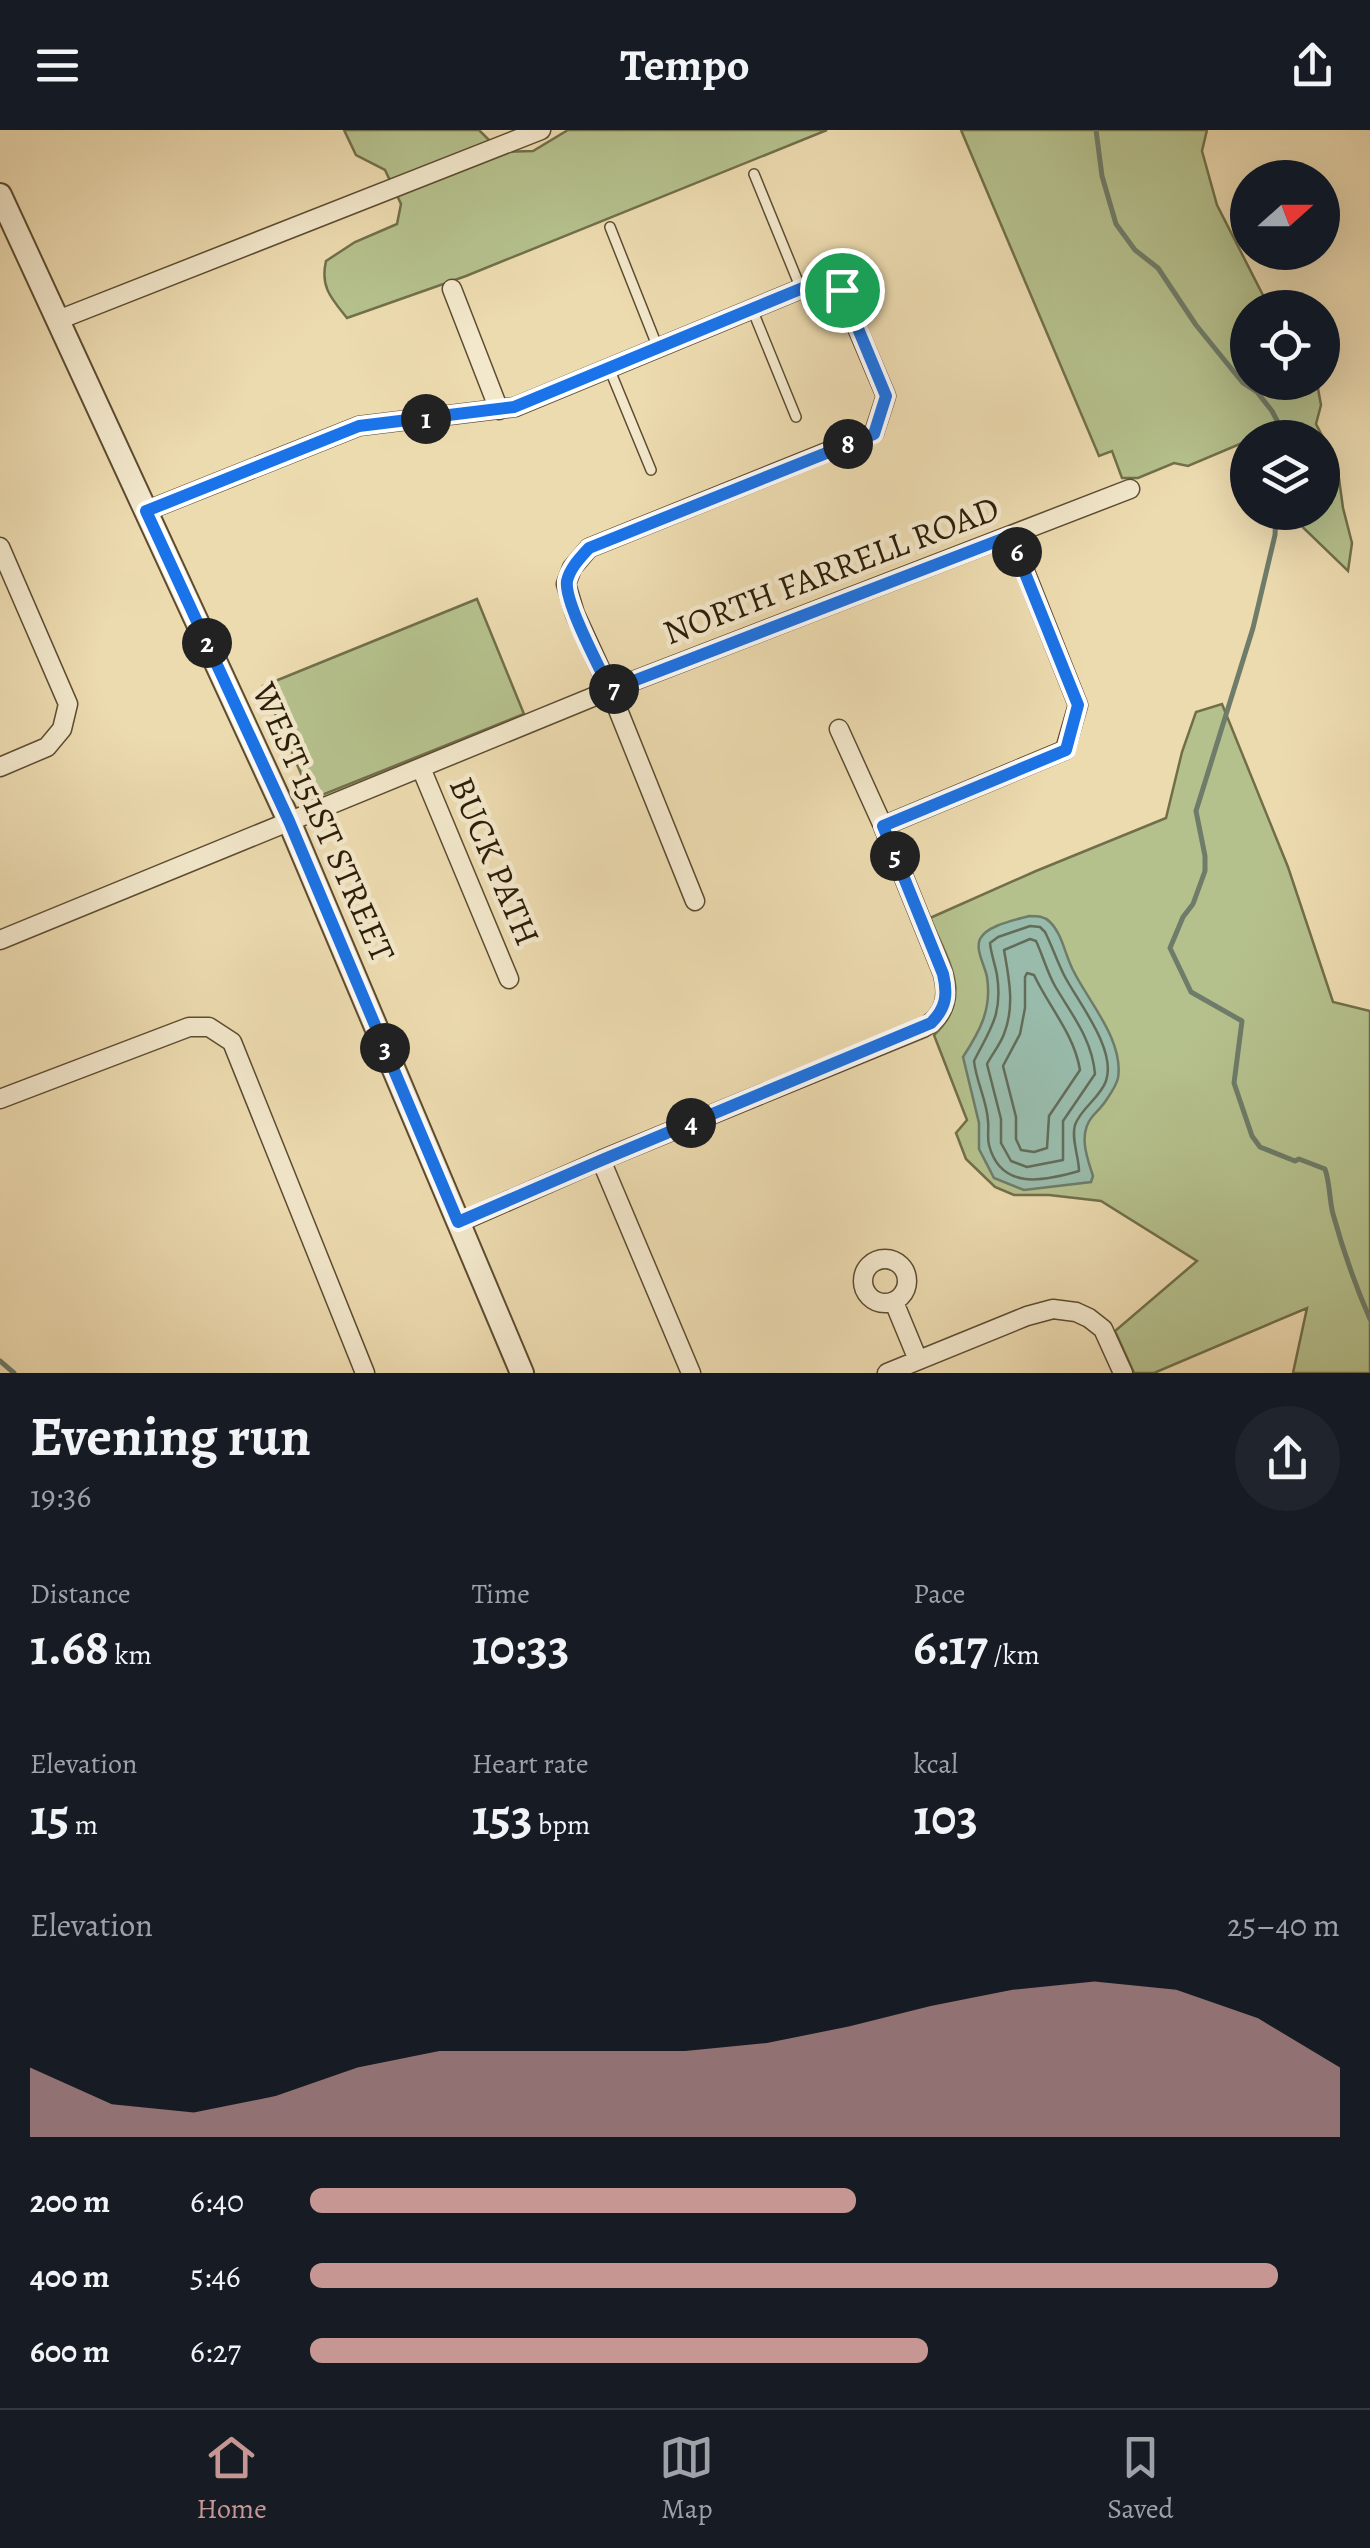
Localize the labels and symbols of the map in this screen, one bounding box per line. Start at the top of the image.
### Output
north arrow [1230,160,1340,270]
pin [800,248,885,333]
pin: 1 [401,394,451,444]
pin: 8 [823,419,873,469]
street label: NORTH FARRELL ROAD [656,484,1006,656]
pin: 6 [992,527,1042,577]
pin: 2 [182,618,232,668]
pin: 7 [589,664,639,714]
street label: WEST 151ST STREET [240,674,407,969]
street label: BUCK PATH [438,769,552,953]
pin: 5 [870,831,920,881]
pin: 3 [360,1023,410,1073]
pin: 4 [666,1098,716,1148]

